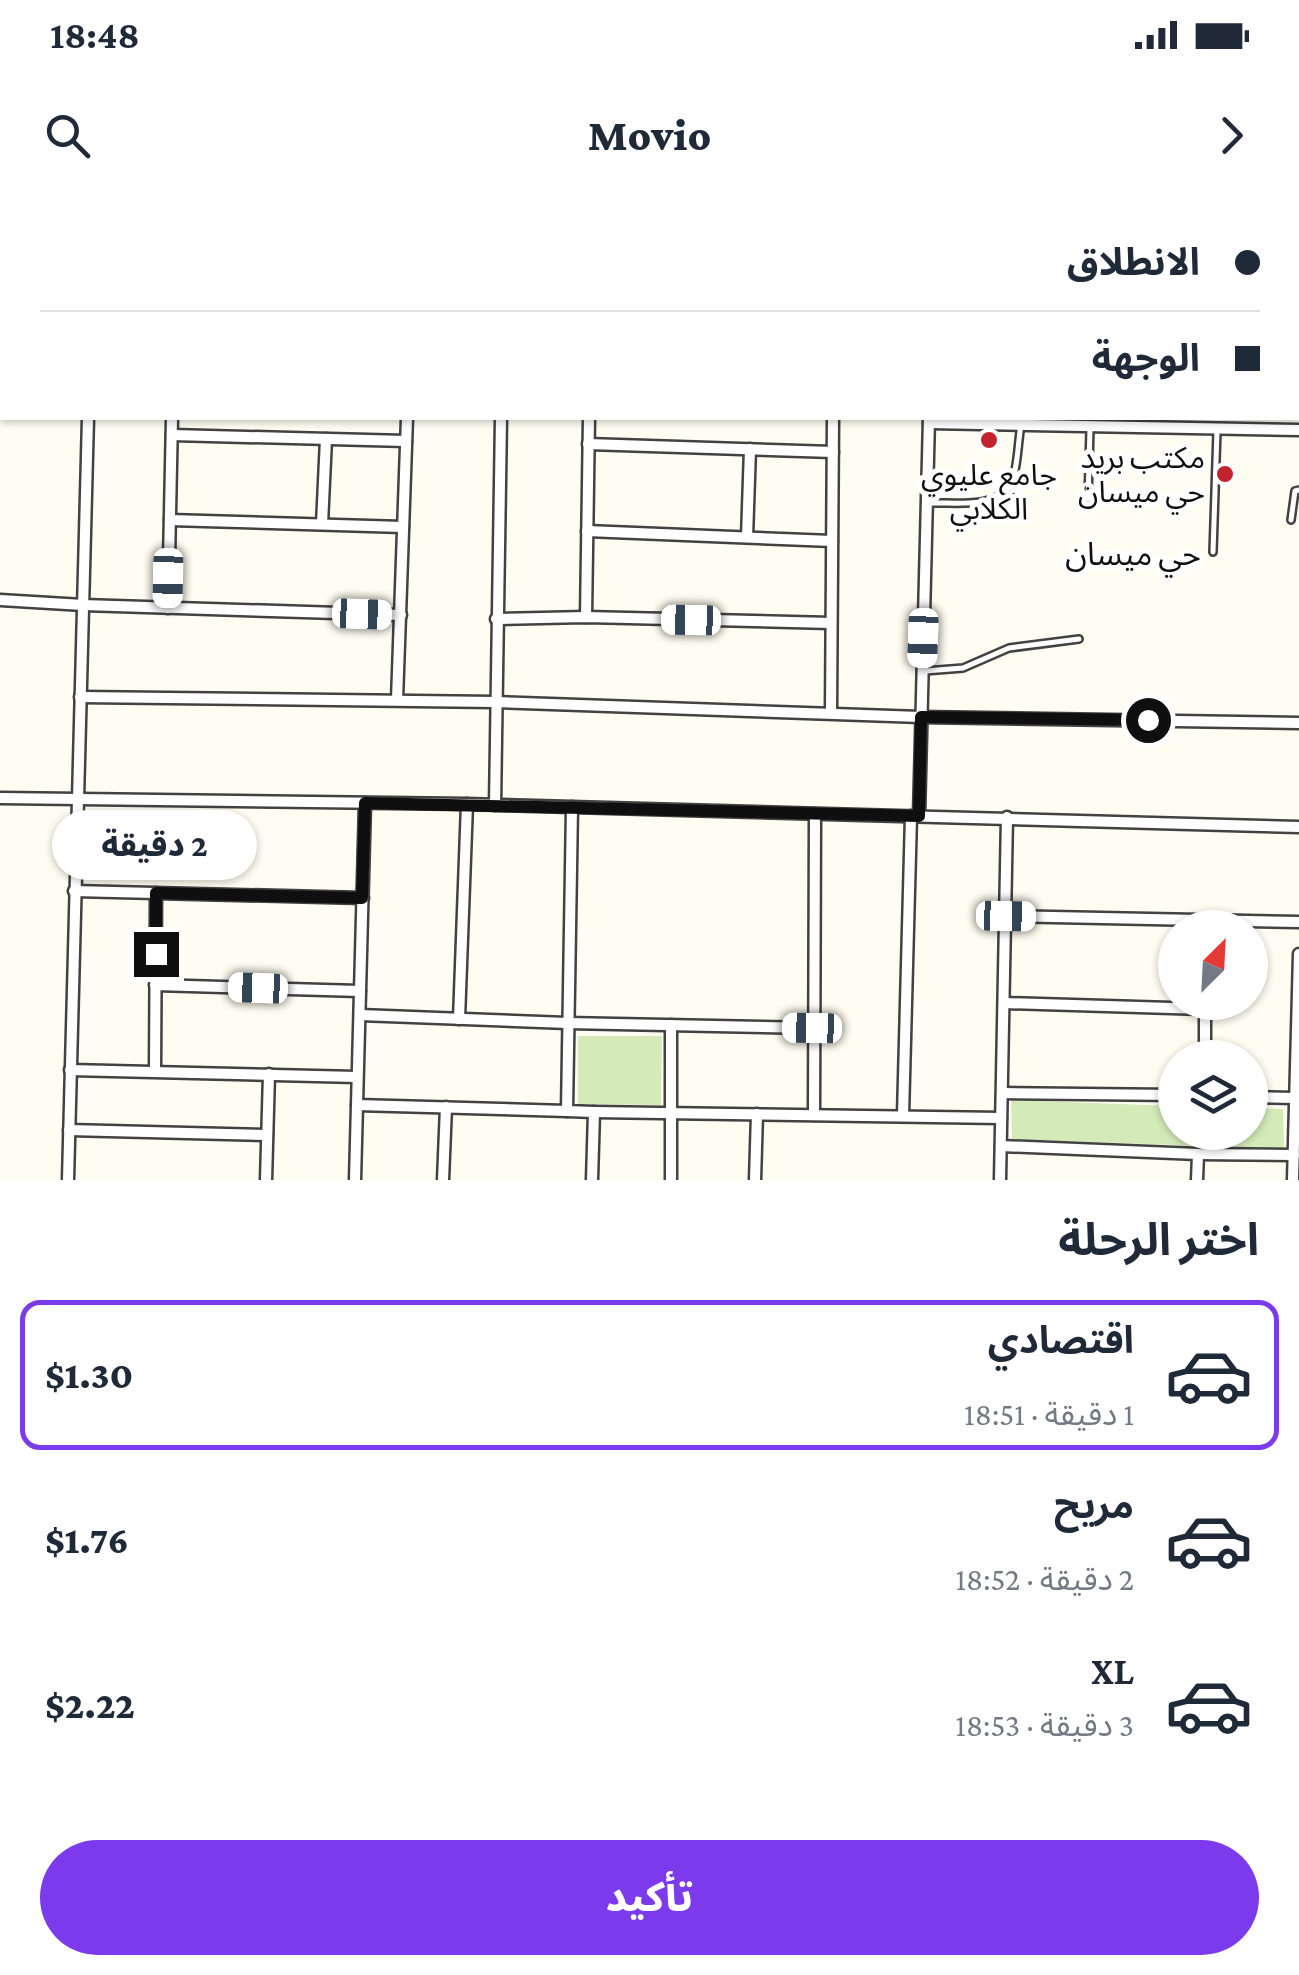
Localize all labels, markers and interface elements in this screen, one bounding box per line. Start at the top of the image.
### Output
text: 18:48 [50,14,140,56]
icon: search [40,108,95,163]
icon: forward [1204,108,1259,163]
text: Movio [588,110,711,160]
text: الانطلاق [1067,241,1200,283]
text: الوجهة [1092,337,1200,379]
marker: جامع عليوي الكلابي [978,429,1000,451]
place label: مكتب بريد حي ميسان [1078,441,1205,514]
place label: جامع عليوي الكلابي [921,458,1057,531]
marker: مكتب بريد حي ميسان [1214,463,1236,485]
district label: حي ميسان [1065,536,1201,578]
car [152,548,184,608]
car [331,598,393,630]
car [661,604,721,636]
car [907,607,939,669]
route start [1126,698,1171,743]
callout: 2 دقيقة [54,809,258,879]
text: 2 دقيقة [101,827,208,863]
car [976,900,1036,932]
north arrow [1158,910,1268,1020]
map controls [1158,910,1268,1150]
route end [134,932,179,977]
car [227,972,289,1004]
car [782,1012,842,1044]
button: layers [1158,1040,1268,1150]
text: اختر الرحلة [1058,1215,1259,1265]
text: اقتصادي [988,1319,1134,1361]
icon: car [1164,1330,1254,1420]
text: $1.30 [45,1354,133,1396]
text: 1 دقيقة · 18:51 [964,1396,1134,1432]
text: مريح [1054,1484,1134,1526]
icon: car [1164,1495,1254,1585]
text: $1.76 [45,1519,129,1561]
text: 2 دقيقة · 18:52 [955,1561,1134,1597]
text: XL [1091,1650,1134,1692]
icon: car [1164,1660,1254,1750]
text: $2.22 [45,1684,135,1726]
text: 3 دقيقة · 18:53 [955,1707,1134,1743]
button: تأكيد [40,1840,1259,1955]

